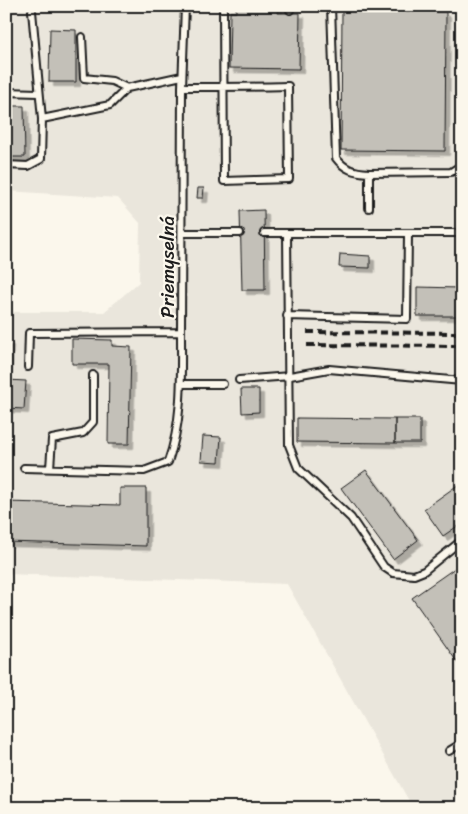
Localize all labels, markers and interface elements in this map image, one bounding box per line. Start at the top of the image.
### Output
street label: Priemyselná [151,216,184,318]

